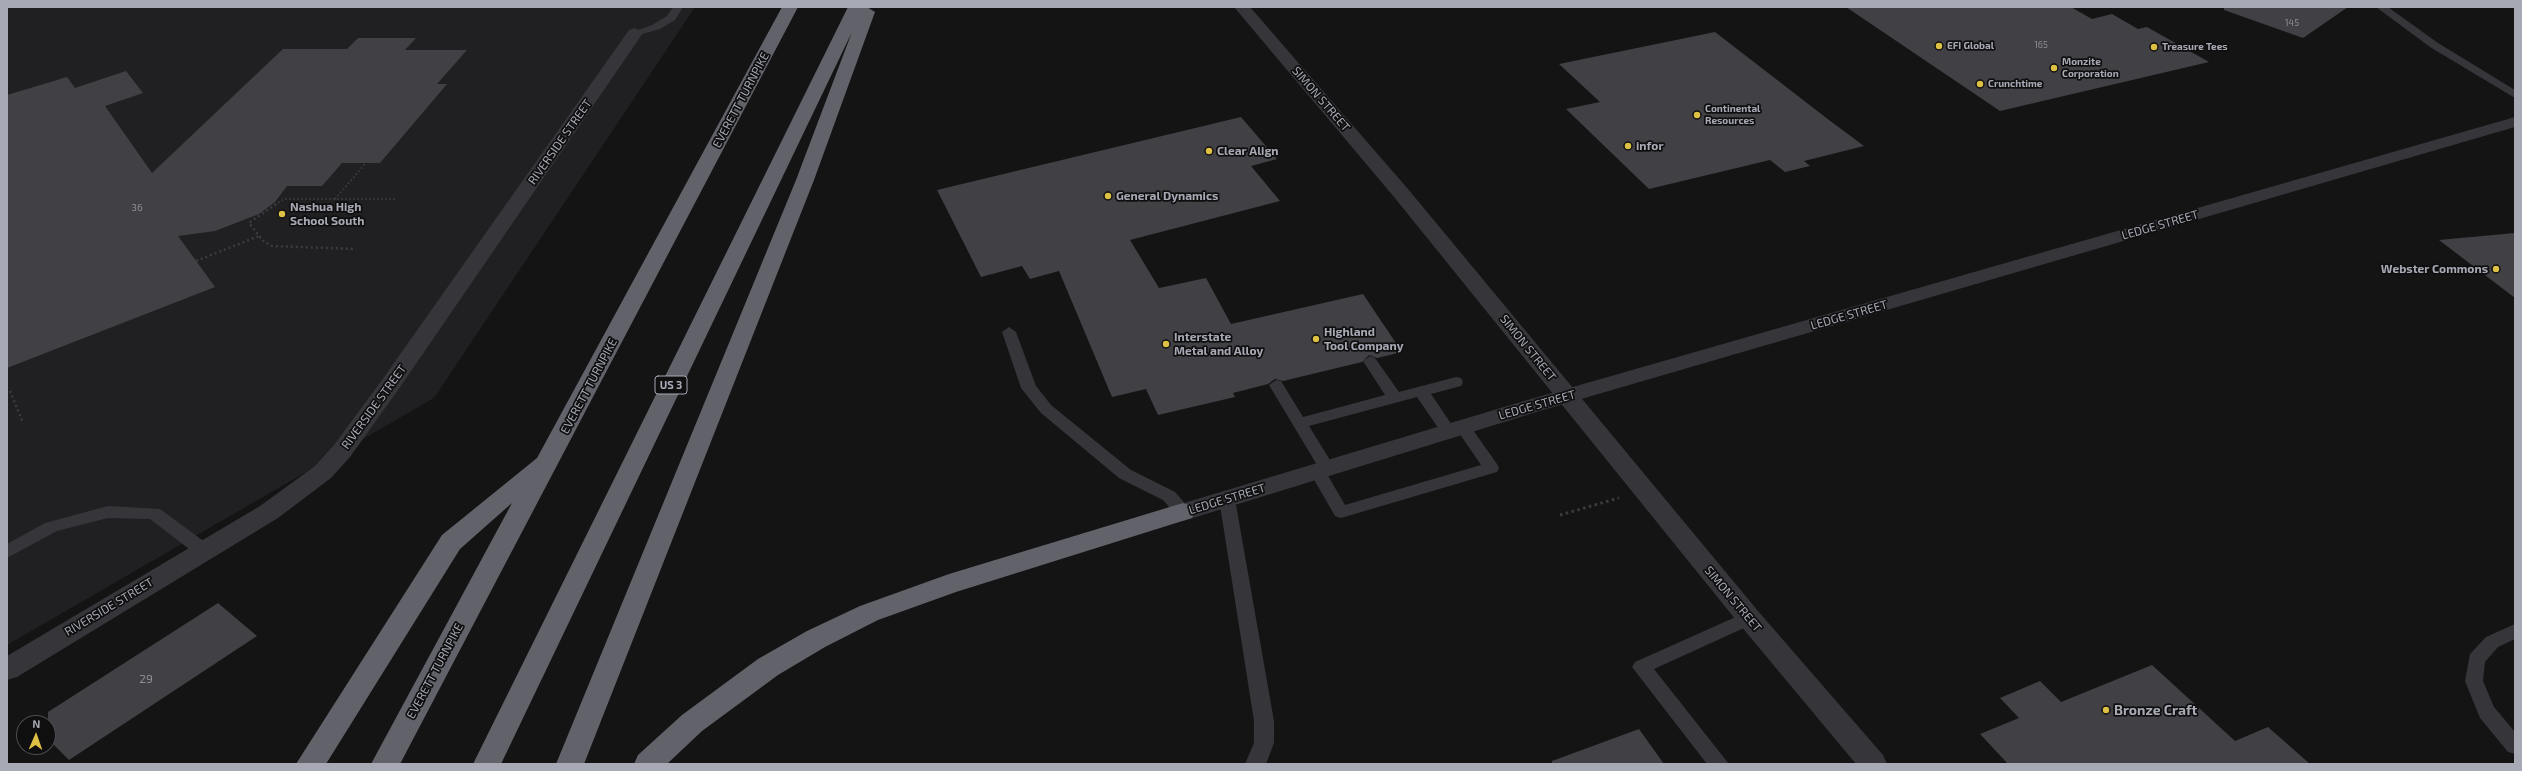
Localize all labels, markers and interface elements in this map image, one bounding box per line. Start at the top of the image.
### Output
house number: 145 [2285,18,2299,28]
place label: EFI Global [1947,40,1994,52]
house number: 165 [2034,40,2048,50]
marker: EFI Global [1934,41,1944,51]
place label: Treasure Tees [2162,41,2228,53]
marker: Treasure Tees [2149,42,2159,52]
street label: EVERETT TURNPIKE [710,50,772,150]
place label: Monzite Corporation [2062,56,2119,80]
marker: Monzite Corporation [2049,63,2059,73]
street label: SIMON STREET [1289,64,1353,134]
place label: Crunchtime [1988,78,2042,90]
marker: Crunchtime [1975,79,1985,89]
street label: RIVERSIDE STREET [525,97,595,187]
place label: Continental Resources [1705,103,1760,126]
marker: Continental Resources [1692,110,1702,120]
place label: infor [1636,139,1664,153]
marker: infor [1623,141,1633,151]
place label: Clear Align [1217,144,1279,158]
marker: Clear Align [1204,146,1214,156]
place label: General Dynamics [1116,189,1218,203]
marker: General Dynamics [1103,191,1113,201]
place label: Nashua High School South [290,200,364,228]
house number: 36 [131,202,143,214]
street label: LEDGE STREET [2120,207,2200,243]
marker: Nashua High School South [277,209,287,219]
place label: Webster Commons [2381,262,2488,276]
marker: Webster Commons [2491,264,2501,274]
street label: LEDGE STREET [1809,297,1889,333]
street label: SIMON STREET [1497,312,1559,384]
place label: Highland Tool Company [1324,325,1403,353]
place label: Interstate Metal and Alloy [1174,330,1263,358]
marker: Highland Tool Company [1311,334,1321,344]
street label: EVERETT TURNPIKE [558,336,620,436]
marker: Interstate Metal and Alloy [1161,339,1171,349]
street label: RIVERSIDE STREET [339,362,409,452]
road number: US 3 [655,376,687,394]
street label: LEDGE STREET [1497,387,1577,423]
street label: LEDGE STREET [1187,481,1267,517]
street label: SIMON STREET [1701,563,1765,635]
street label: RIVERSIDE STREET [62,575,156,639]
street label: EVERETT TURNPIKE [404,621,466,721]
house number: 29 [139,672,153,686]
place label: Bronze Craft [2114,702,2197,718]
marker: Bronze Craft [2101,705,2111,715]
north arrow [16,715,56,755]
text: N [32,717,41,730]

